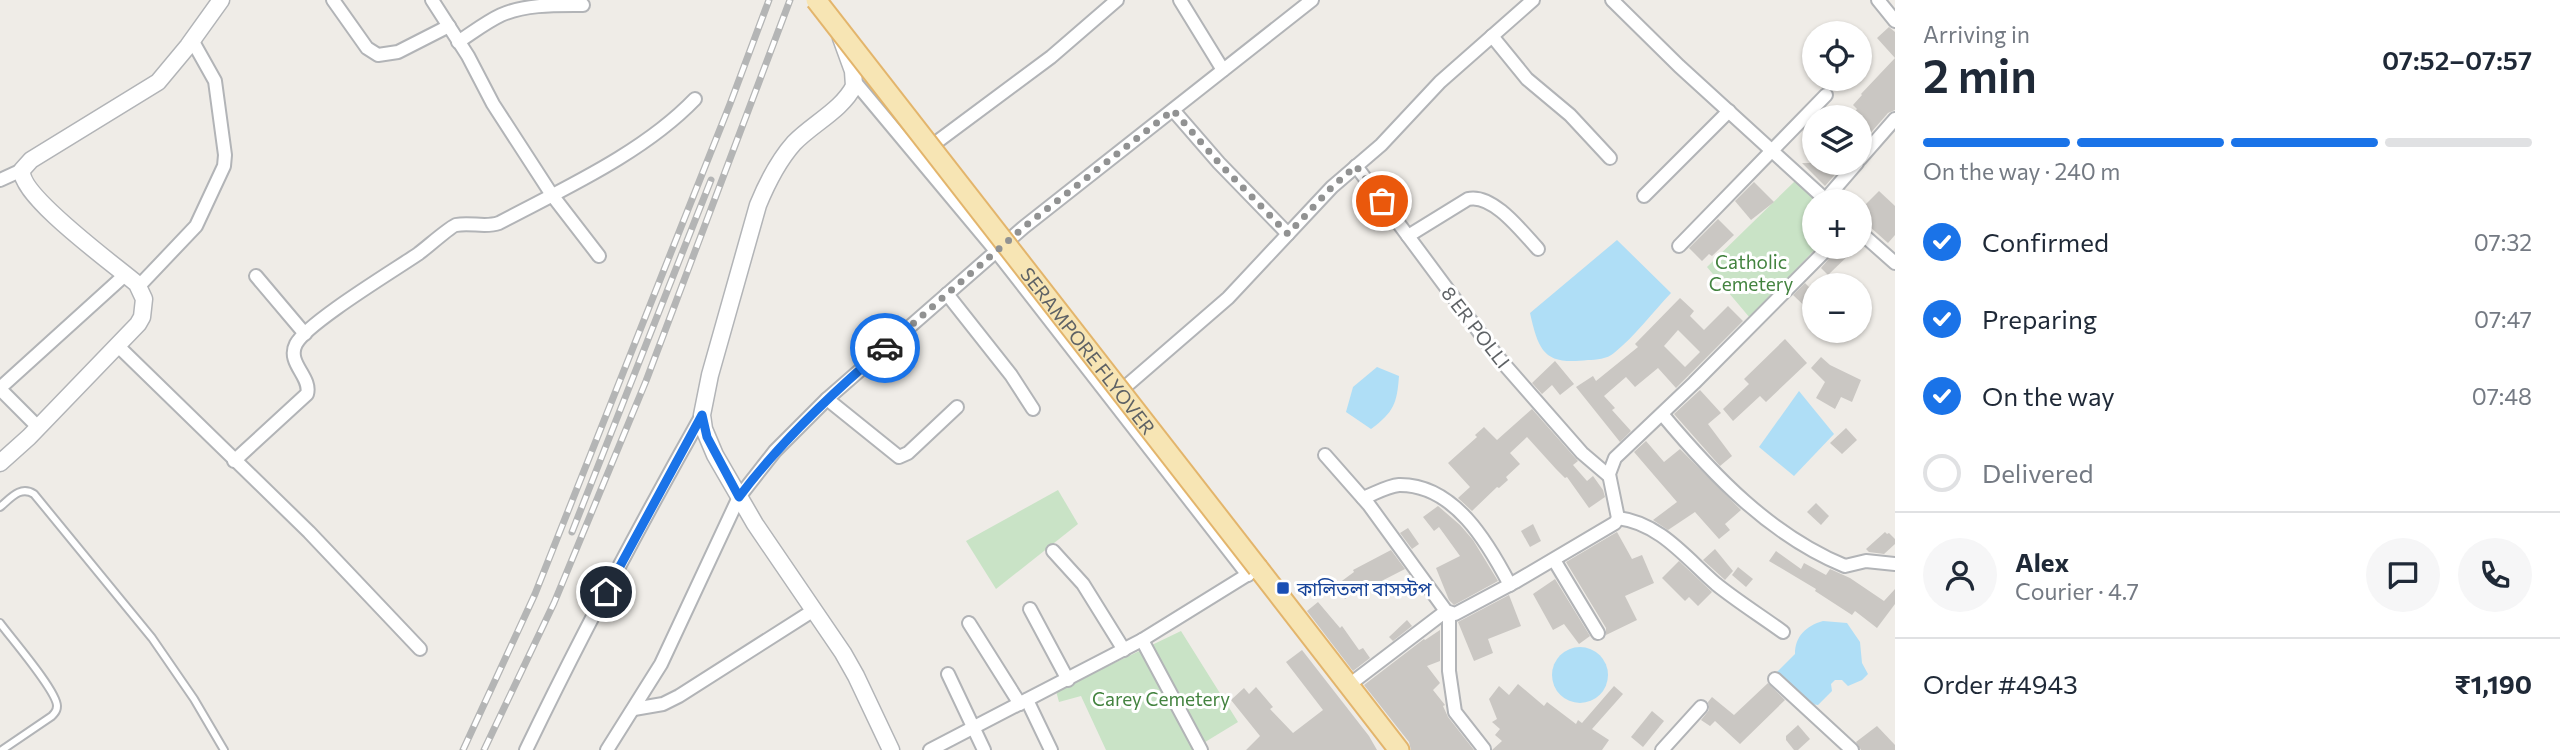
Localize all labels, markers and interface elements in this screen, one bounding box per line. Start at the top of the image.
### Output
text: Arriving in [1923,20,2030,48]
map controls [1802,21,1872,343]
button: locate [1802,21,1872,91]
text: 07:52–07:57 [2382,44,2532,75]
text: 2 min [1923,46,2037,102]
button: layers [1802,105,1872,175]
text: On the way · 240 m [1923,157,2120,185]
pin [1352,171,1412,231]
icon: bag [1363,182,1401,220]
button: + [1802,189,1872,259]
icon: check [1923,223,1961,261]
text: Confirmed [1982,226,2109,257]
text: 07:32 [2474,228,2532,256]
park label: Catholic Cemetery [1709,250,1793,295]
street label: SERAMPORE FLYOVER [1017,262,1161,439]
button: − [1802,273,1872,343]
street label: 8 ER POLLI [1437,282,1515,372]
icon: check [1923,300,1961,338]
text: Preparing [1982,303,2097,334]
text: 07:47 [2474,305,2532,333]
courier [850,313,920,383]
icon: car [866,329,904,367]
icon: check [1923,377,1961,415]
text: On the way [1982,380,2115,411]
text: 07:48 [2472,382,2532,410]
text: Delivered [1982,457,2093,488]
button: person [1923,538,1997,612]
button: chat [2366,538,2440,612]
button: phone [2458,538,2532,612]
text: Alex [2015,546,2069,577]
pin [576,562,636,622]
icon: home [587,573,625,611]
place label: কালিতলা বাসস্টপ [1296,577,1432,600]
text: Courier · 4.7 [2015,577,2139,605]
marker: কালিতলা বাসস্টপ [1275,580,1291,596]
text: Order #4943 [1923,668,2078,699]
text: ₹1,190 [2454,668,2532,699]
park label: Carey Cemetery [1092,687,1230,710]

